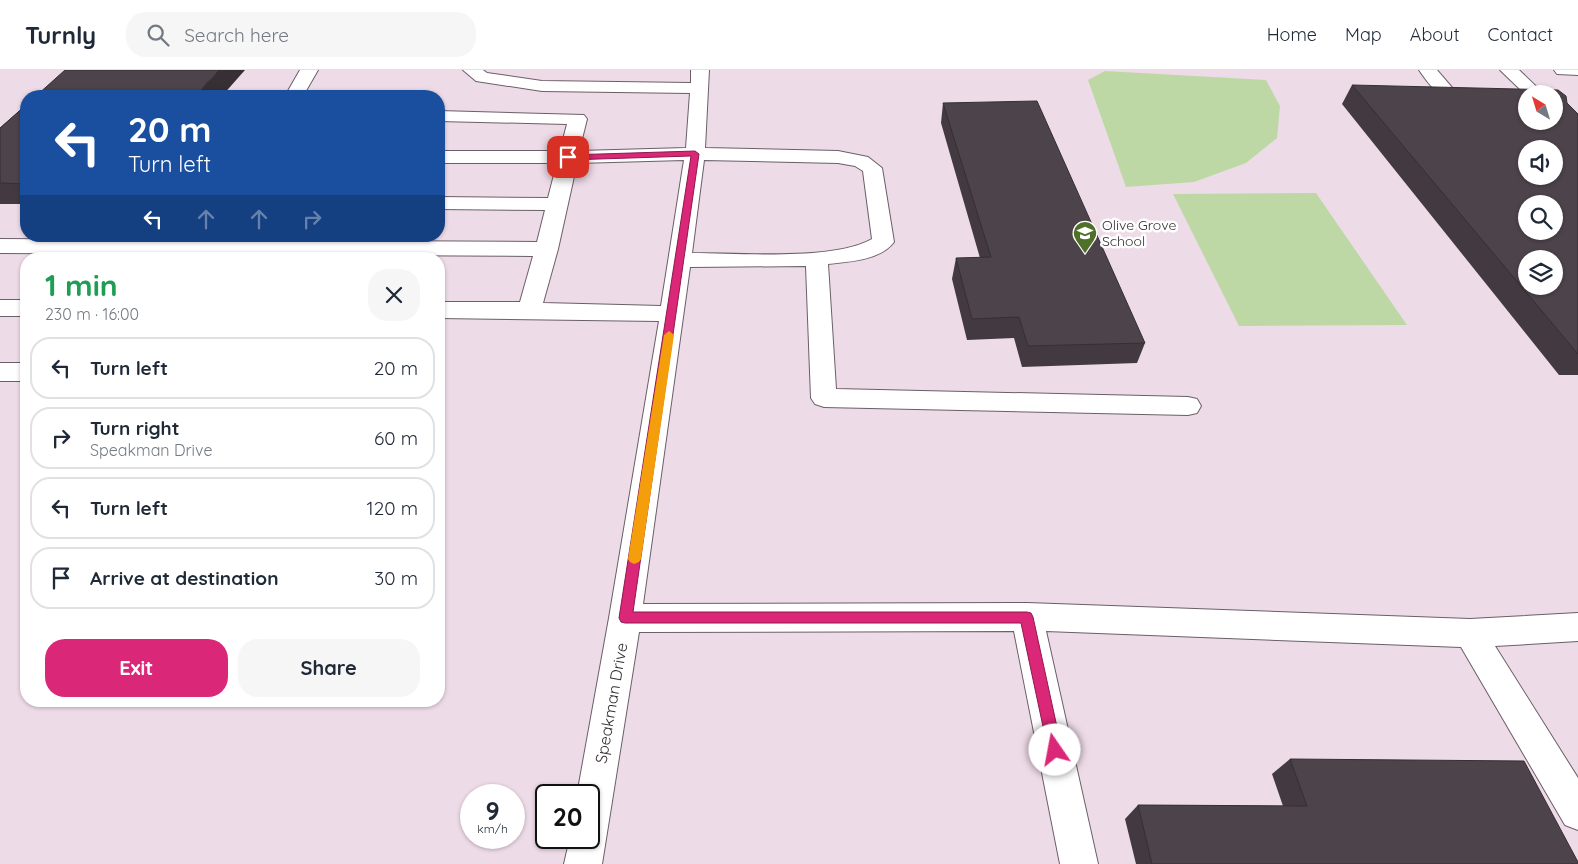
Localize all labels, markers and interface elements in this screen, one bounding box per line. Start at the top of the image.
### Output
search box [126,12,476,57]
text: Turnly [25,20,96,50]
icon: search [144,21,172,49]
text: Search here [184,23,289,47]
text: Home [1267,23,1317,46]
text: Map [1345,23,1382,46]
text: About [1410,23,1460,46]
text: Contact [1488,23,1553,46]
north arrow [1518,85,1562,130]
map controls [1518,85,1563,295]
text: 20 m [128,107,211,151]
icon: left [45,110,110,175]
pin [547,136,589,178]
button: sound [1518,140,1563,185]
icon: arrive [554,143,582,171]
text: Turn left [128,150,211,178]
button: search [1518,195,1563,240]
icon: left [139,205,167,233]
icon: ahead [192,205,220,233]
icon: ahead [245,205,273,233]
icon: right [298,205,326,233]
place label: Olive Grove School [1102,216,1177,250]
school or university icon: Olive Grove School [1072,220,1098,254]
button: layers [1518,250,1563,295]
text: 1 min [45,266,118,304]
button: close [368,269,420,321]
text: 230 m · 16:00 [45,304,139,324]
icon: left [47,354,75,382]
text: Turn left [90,356,168,380]
text: 20 m [374,356,418,380]
text: Turn right [90,416,179,440]
icon: right [47,424,75,452]
text: 60 m [374,426,418,450]
text: Speakman Drive [90,440,212,460]
icon: left [47,494,75,522]
text: Turn left [90,496,168,520]
text: 120 m [367,496,418,520]
icon: arrive [47,564,75,592]
text: Arrive at destination [90,566,279,590]
text: 30 m [374,566,418,590]
button: Exit [45,639,228,697]
button: Share [238,639,420,697]
street label: Speakman Drive [591,641,631,765]
position arrow [1028,723,1080,775]
speed limit sign: 20 [535,784,600,849]
text: 9 [485,795,500,826]
text: km/h [477,821,508,836]

